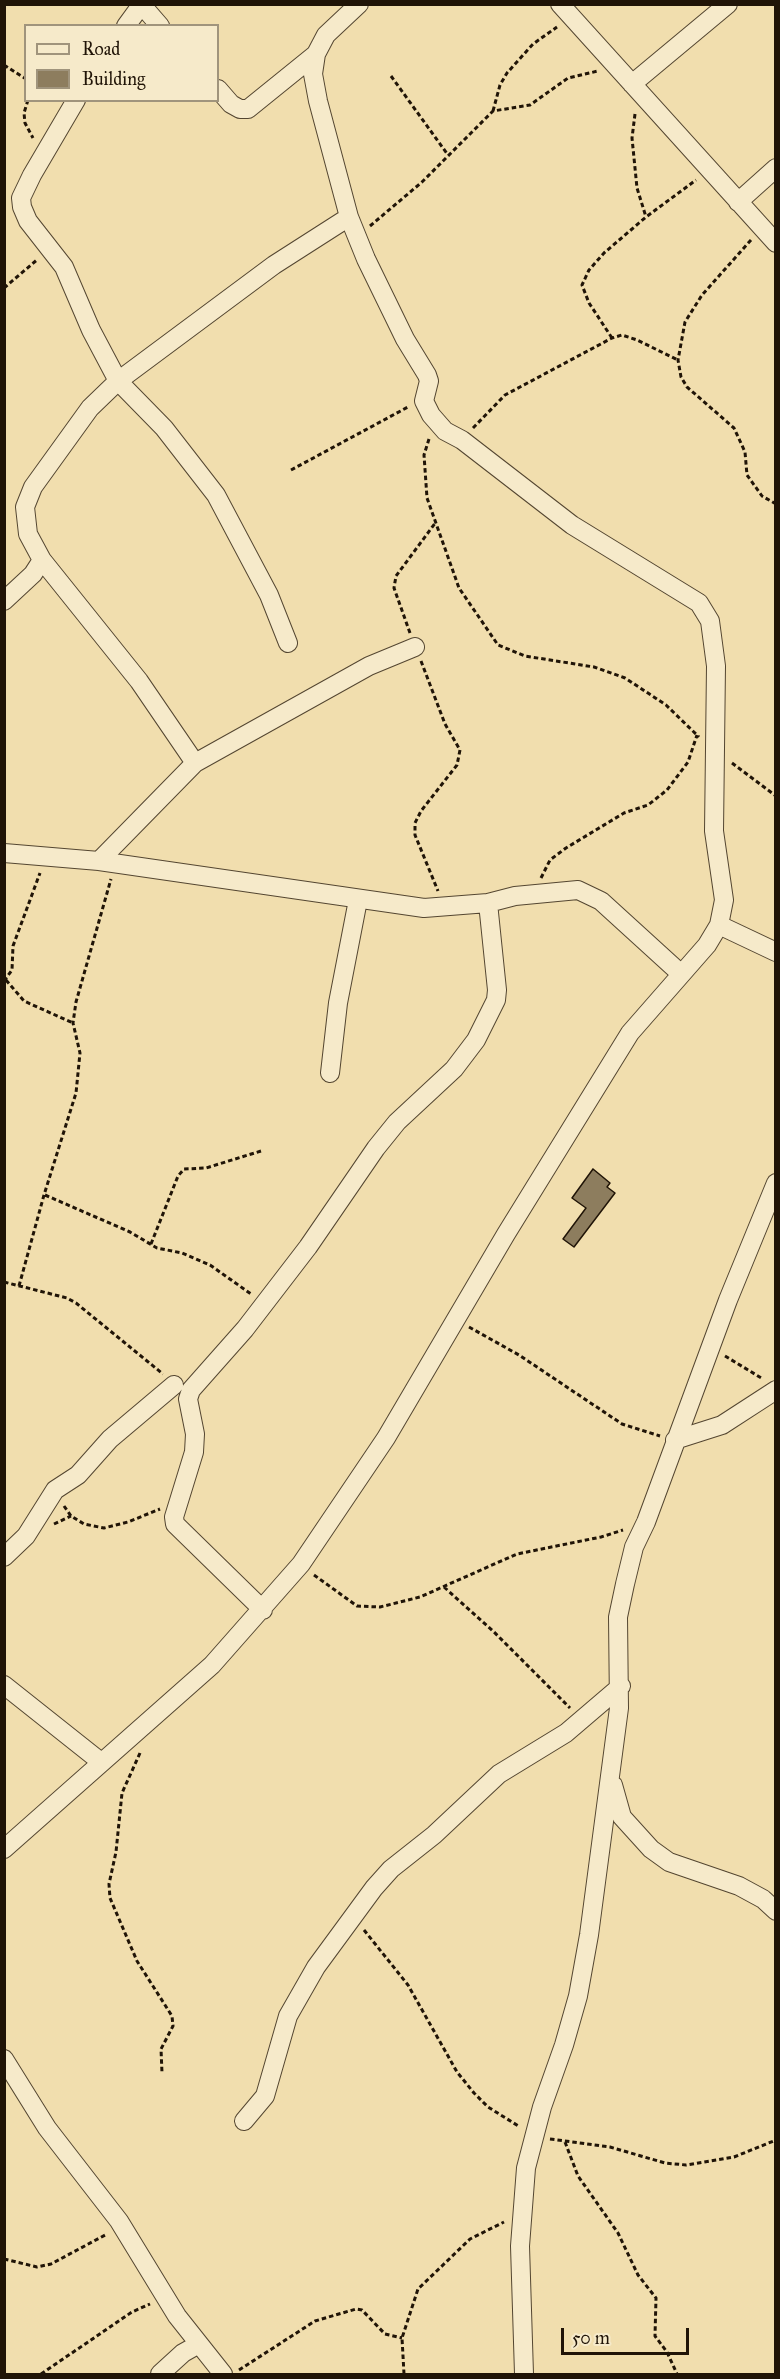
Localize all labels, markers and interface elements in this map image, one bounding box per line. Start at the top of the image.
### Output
legend [24,24,219,102]
text: Road [82,38,120,60]
text: Building [82,68,145,90]
scale bar [564,2316,692,2354]
text: 50 m [572,2327,610,2349]

